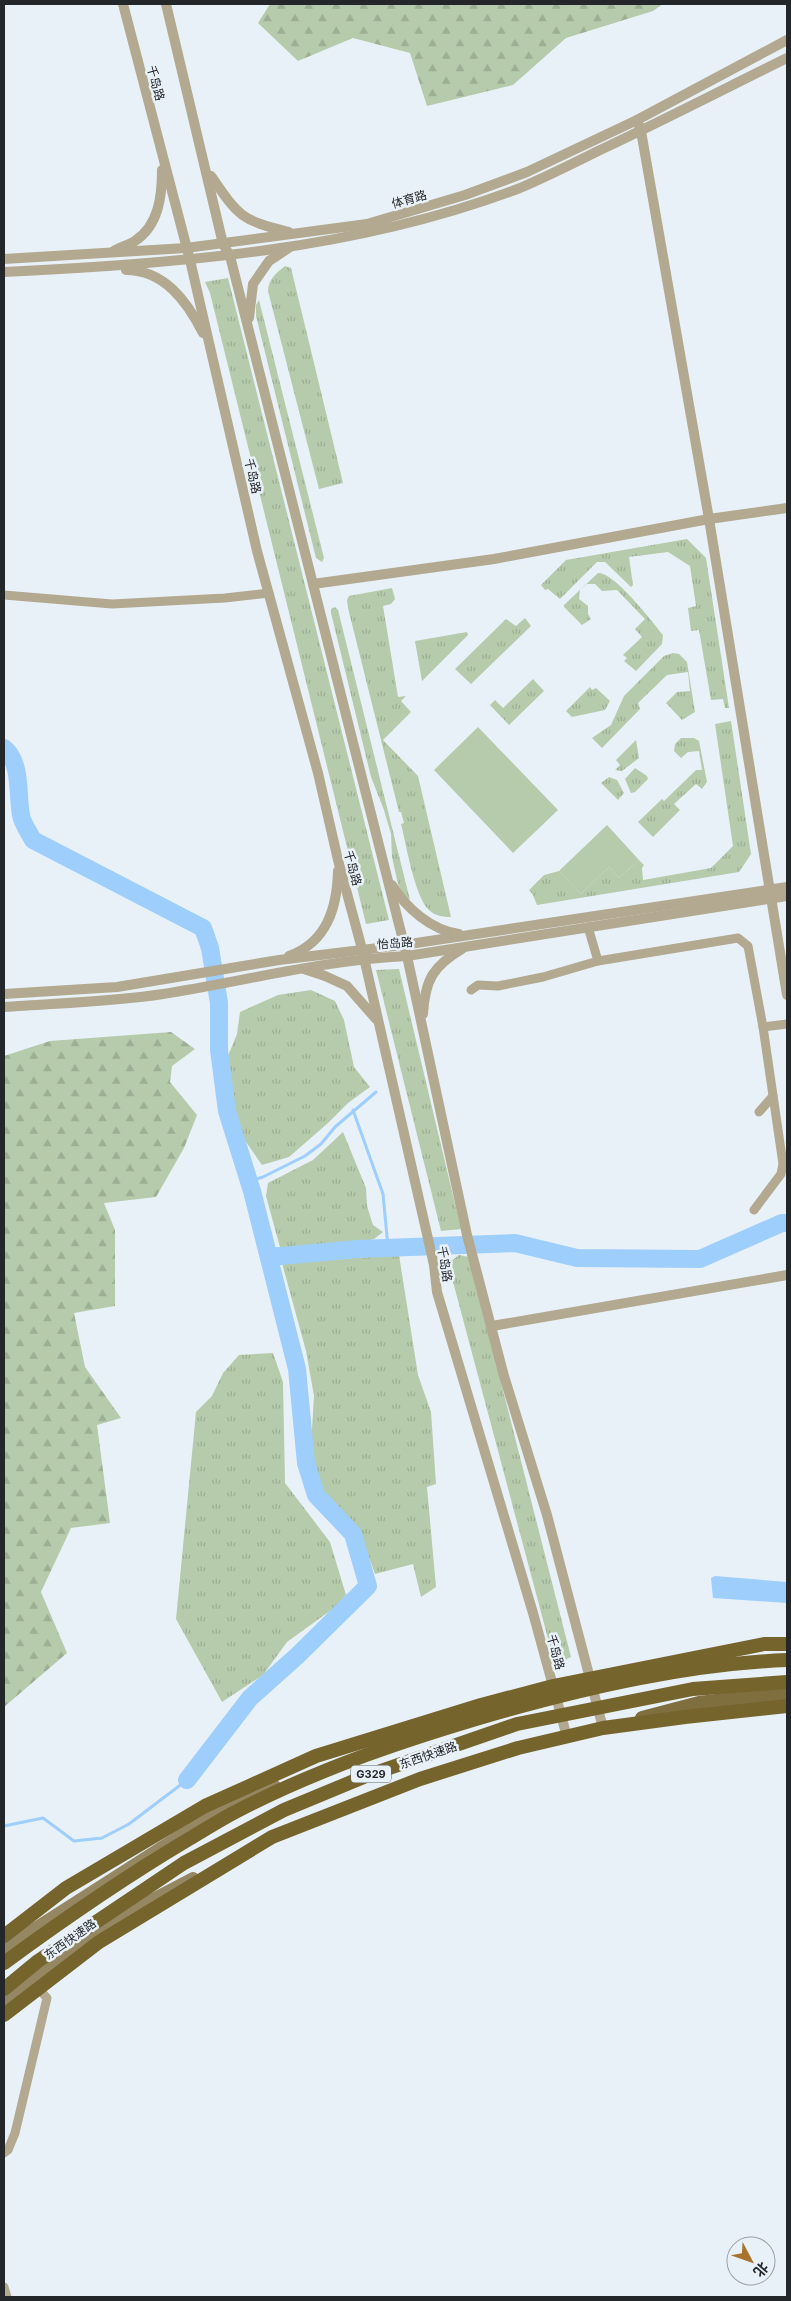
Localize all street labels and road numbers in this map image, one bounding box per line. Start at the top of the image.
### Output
street label: 千岛路 [144,64,168,102]
street label: 体育路 [390,187,428,211]
street label: 千岛路 [242,457,264,495]
street label: 千岛路 [341,849,365,887]
street label: 怡岛路 [377,934,413,952]
street label: 千岛路 [434,1245,456,1283]
street label: 千岛路 [544,1633,568,1671]
street label: 东西快速路 [397,1738,459,1772]
road number: G329 [351,1766,391,1782]
street label: 东西快速路 [41,1916,99,1962]

